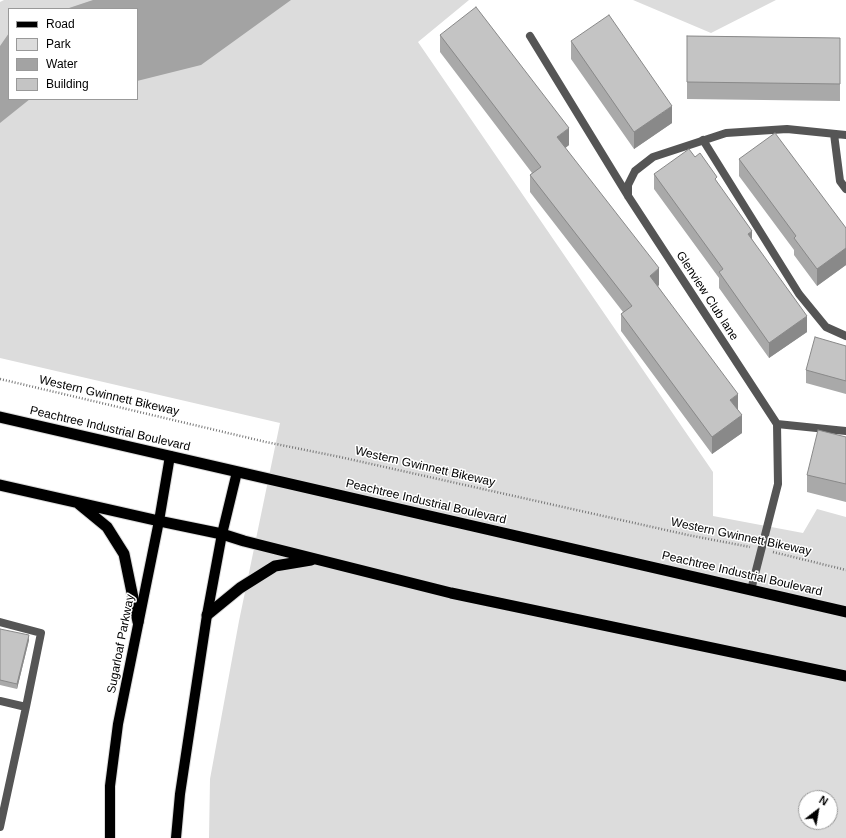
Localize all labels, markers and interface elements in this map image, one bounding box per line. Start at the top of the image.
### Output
legend [8,8,138,100]
text: Road [46,17,75,31]
text: Park [46,37,71,51]
text: Water [46,57,78,71]
text: Building [46,77,89,91]
street label: Glenview Club lane [673,249,741,343]
street label: Western Gwinnett Bikeway [38,373,180,419]
street label: Peachtree Industrial Boulevard [28,404,192,454]
street label: Western Gwinnett Bikeway [354,444,496,490]
street label: Peachtree Industrial Boulevard [344,477,508,527]
street label: Western Gwinnett Bikeway [669,515,813,559]
street label: Peachtree Industrial Boulevard [660,549,824,599]
street label: Sugarloaf Parkway [104,593,138,695]
north arrow [798,790,838,830]
text: N [817,793,830,808]

